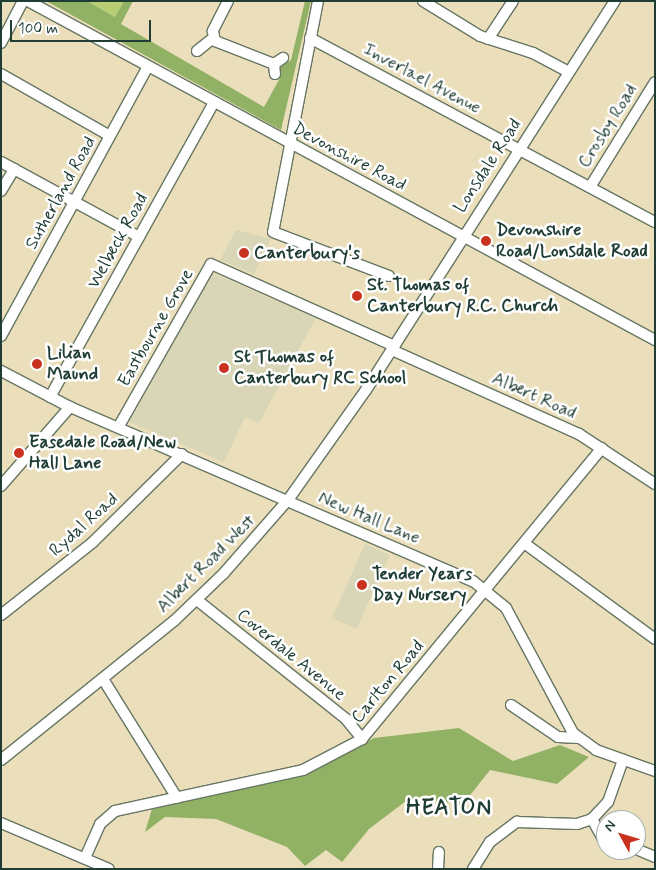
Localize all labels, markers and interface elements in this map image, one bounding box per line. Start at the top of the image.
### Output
scale bar [12,10,154,42]
text: 100 m [18,19,58,39]
street label: Inverlael Avenue [358,38,486,120]
street label: Crosby Road [574,80,642,172]
street label: Lonsdale Road [450,115,526,217]
street label: Devonshire Road [288,118,410,196]
street label: Sutherland Road [21,133,101,253]
street label: Welbeck Road [83,190,153,292]
place label: Devonshire Road/Lonsdale Road [496,220,647,262]
marker: Devonshire Road/Lonsdale Road [480,235,492,247]
place label: Canterbury's [254,242,360,264]
marker: Canterbury's [238,247,250,259]
street label: Eastbourne Grove [114,265,198,391]
place label: St. Thomas of Canterbury R.C. Church [367,275,559,318]
marker: St. Thomas of Canterbury R.C. Church [351,290,363,302]
place label: Lilian Maund [47,343,98,386]
place label: St Thomas of Canterbury RC School [234,347,406,389]
marker: Lilian Maund [31,358,43,370]
marker: St Thomas of Canterbury RC School [218,362,230,374]
street label: Albert Road [489,368,579,424]
place label: Easedale Road/New Hall Lane [29,432,176,474]
marker: Easedale Road/New Hall Lane [13,447,25,459]
street label: New Hall Lane [314,487,424,549]
street label: Rydal Road [46,489,122,561]
street label: Albert Road West [152,510,260,618]
place label: Tender Years Day Nursery [372,564,472,606]
marker: Tender Years Day Nursery [356,579,368,591]
street label: Coverdale Avenue [232,604,350,706]
street label: Carlton Road [347,636,429,728]
district label: HEATON [405,796,493,822]
north arrow [596,810,646,860]
text: N [600,817,620,835]

